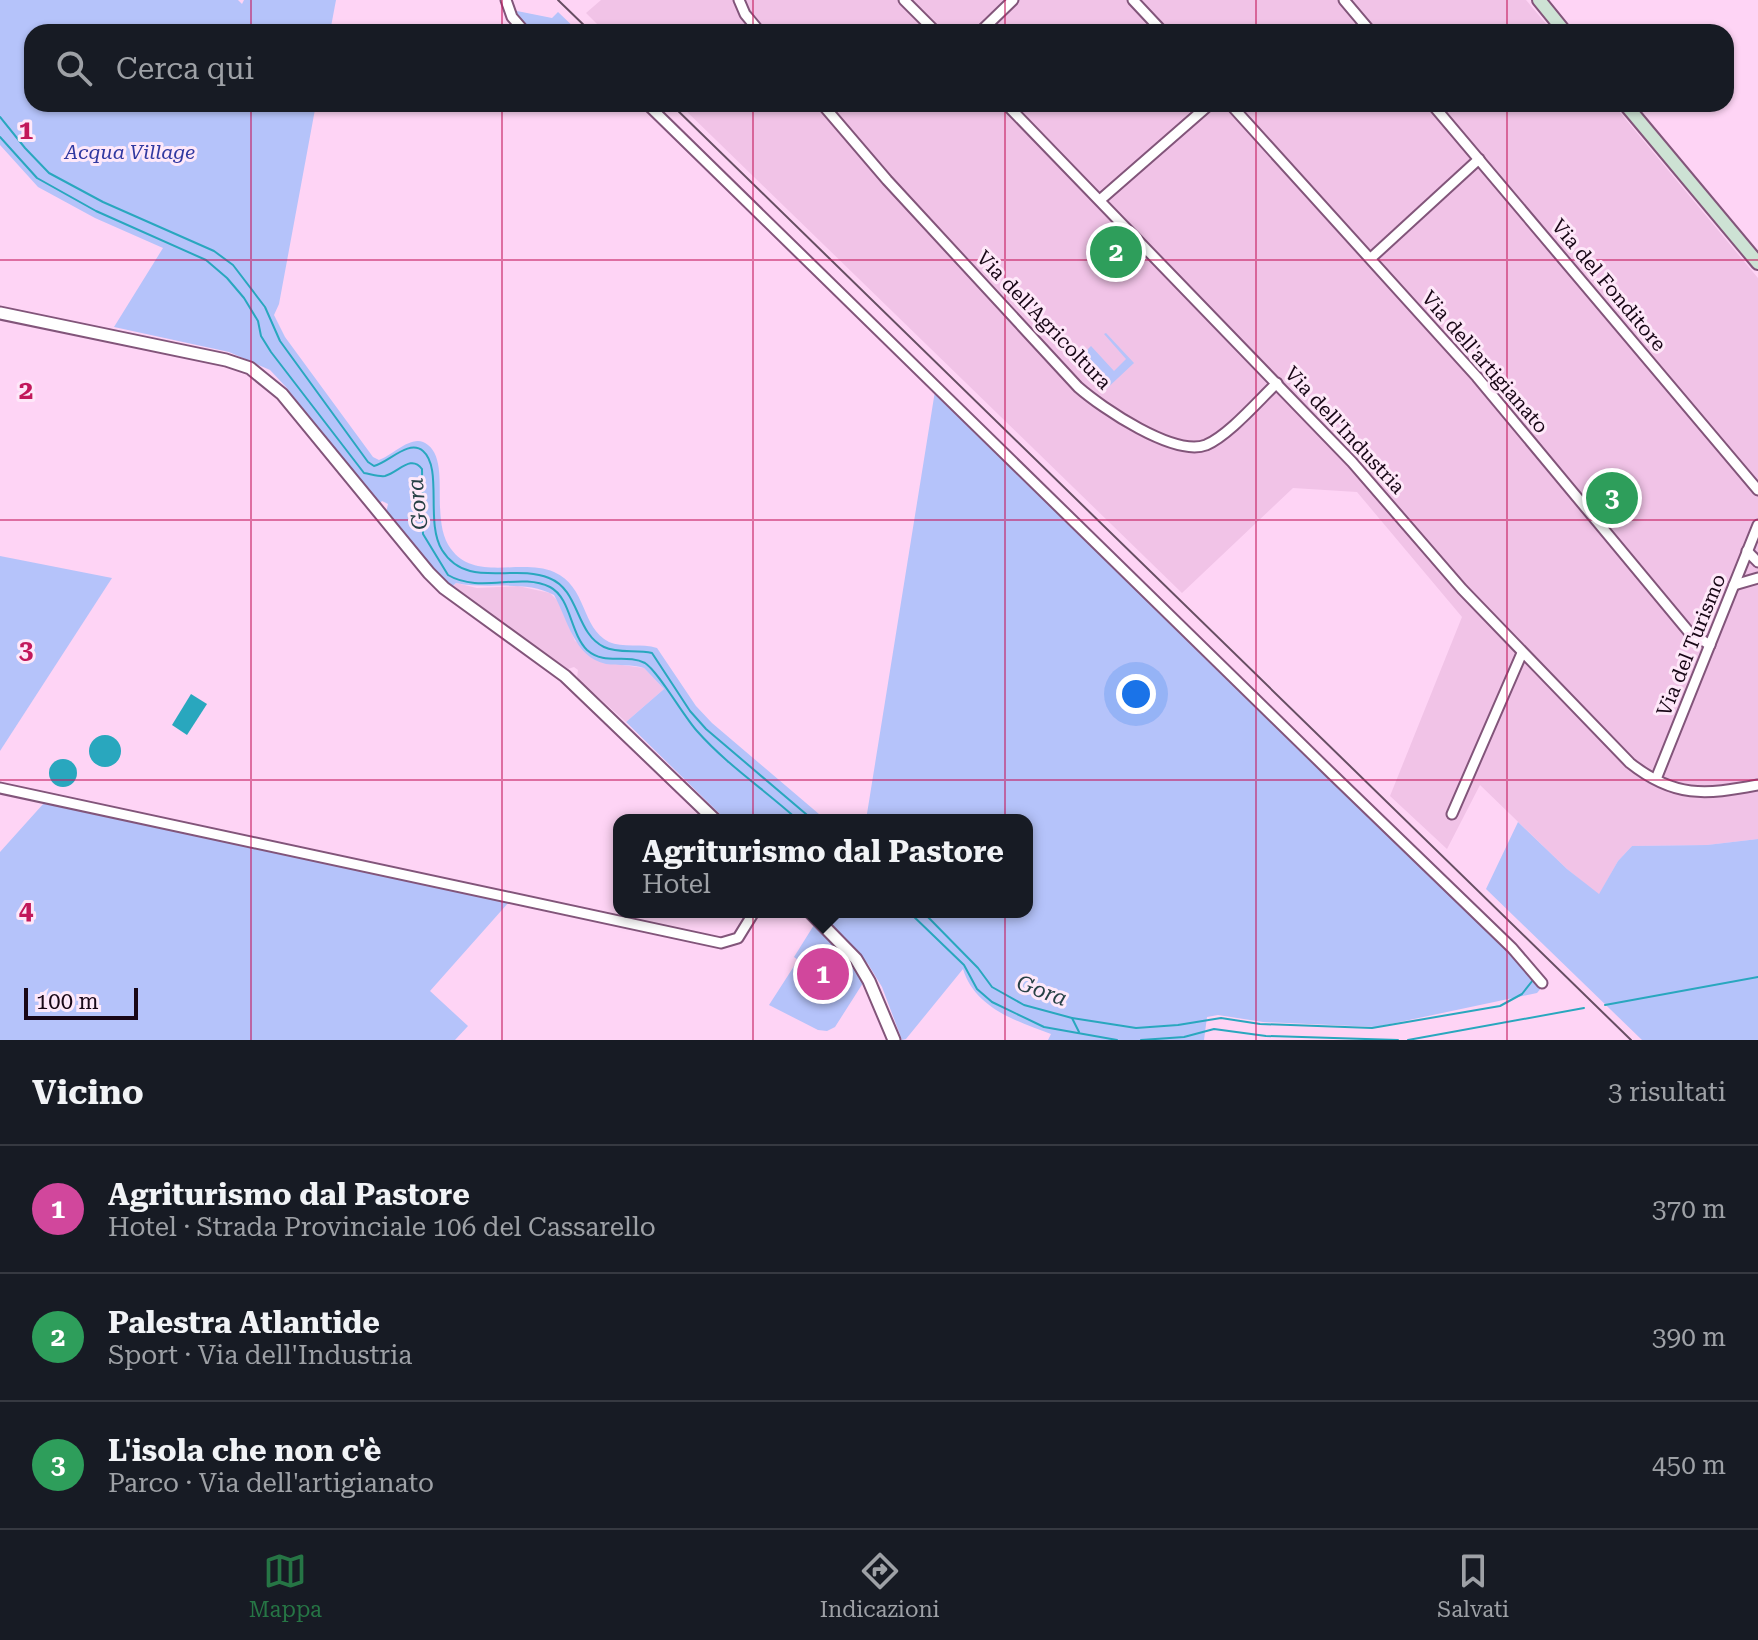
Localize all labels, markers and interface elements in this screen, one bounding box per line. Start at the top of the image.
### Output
search box [24,24,1734,112]
icon: search [52,46,96,90]
text: Cerca qui [116,51,254,86]
text: 1 [19,115,33,145]
park label: Acqua Village [64,140,195,164]
street label: Via del Fonditore [1547,214,1671,356]
pin: 2 [1090,222,1142,282]
street label: Via dell'Agricoltura [972,246,1116,394]
street label: Via dell'artigianato [1417,286,1553,438]
street label: Via dell'Industria [1280,361,1410,499]
text: 2 [19,375,33,405]
pin: 3 [1586,468,1638,528]
water label: Gora [402,477,433,531]
street label: Via del Turismo [1652,570,1730,720]
text: 3 [19,635,33,665]
your location [1116,674,1156,714]
popup [613,814,1033,918]
text: Agriturismo dal Pastore [642,834,1004,869]
text: Hotel [642,869,711,899]
text: 4 [19,895,34,925]
pin: 1 [797,944,849,1004]
water label: Gora [1013,970,1070,1011]
scale bar [24,984,138,1020]
text: 100 m [36,989,99,1014]
text: Vicino [32,1072,144,1112]
text: 3 risultati [1608,1077,1726,1107]
text: Agriturismo dal Pastore [108,1177,470,1212]
text: 1 [51,1194,65,1224]
text: 370 m [1652,1194,1726,1224]
text: Hotel · Strada Provinciale 106 del Cassarello [108,1212,656,1242]
text: Palestra Atlantide [108,1305,380,1340]
text: 2 [51,1322,65,1352]
text: 390 m [1652,1322,1726,1352]
text: Sport · Via dell'Industria [108,1340,412,1370]
text: L'isola che non c'è [108,1433,381,1468]
text: 3 [51,1450,65,1480]
text: 450 m [1652,1450,1726,1480]
text: Parco · Via dell'artigianato [108,1468,434,1498]
tab: Mappa [249,1549,322,1622]
tab: Indicazioni [820,1549,940,1622]
tab: Salvati [1437,1549,1509,1622]

